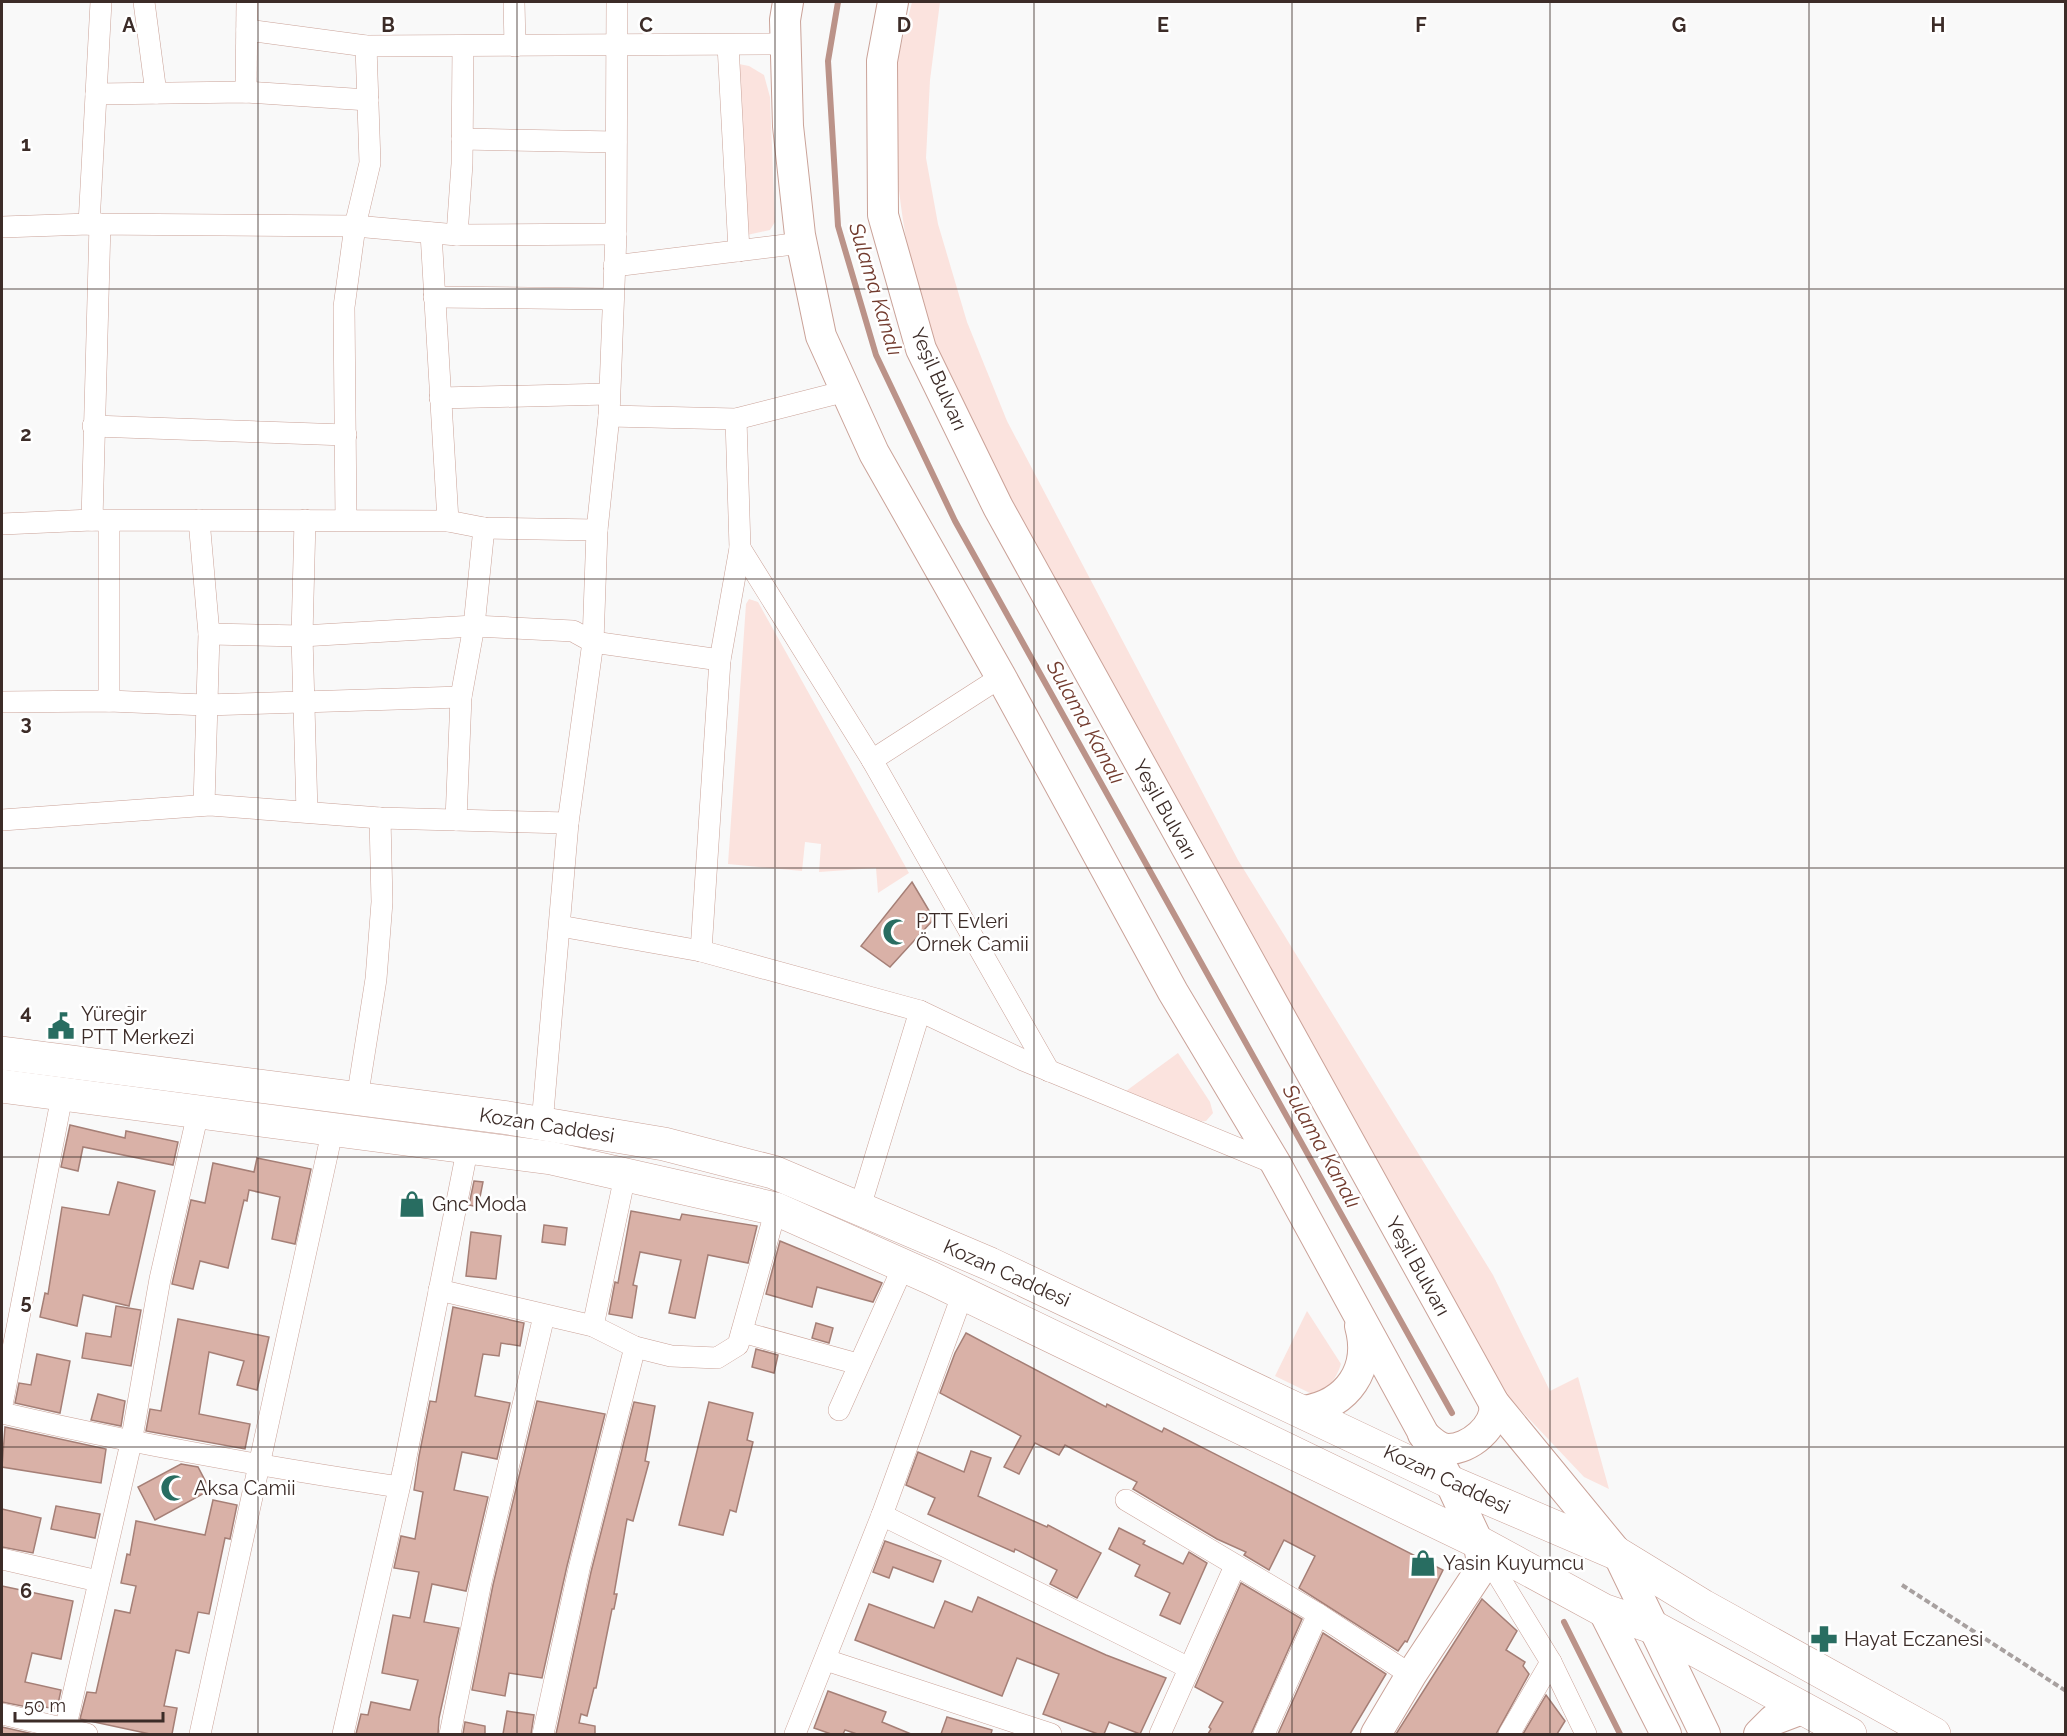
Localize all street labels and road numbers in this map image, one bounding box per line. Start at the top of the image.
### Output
street label: Yeşil Bulvarı [906,324,972,434]
street label: Yeşil Bulvarı [1128,755,1202,863]
street label: Kozan Caddesi [478,1102,616,1148]
street label: Yeşil Bulvarı [1381,1212,1455,1320]
street label: Kozan Caddesi [940,1234,1074,1312]
street label: Kozan Caddesi [1380,1439,1514,1519]

